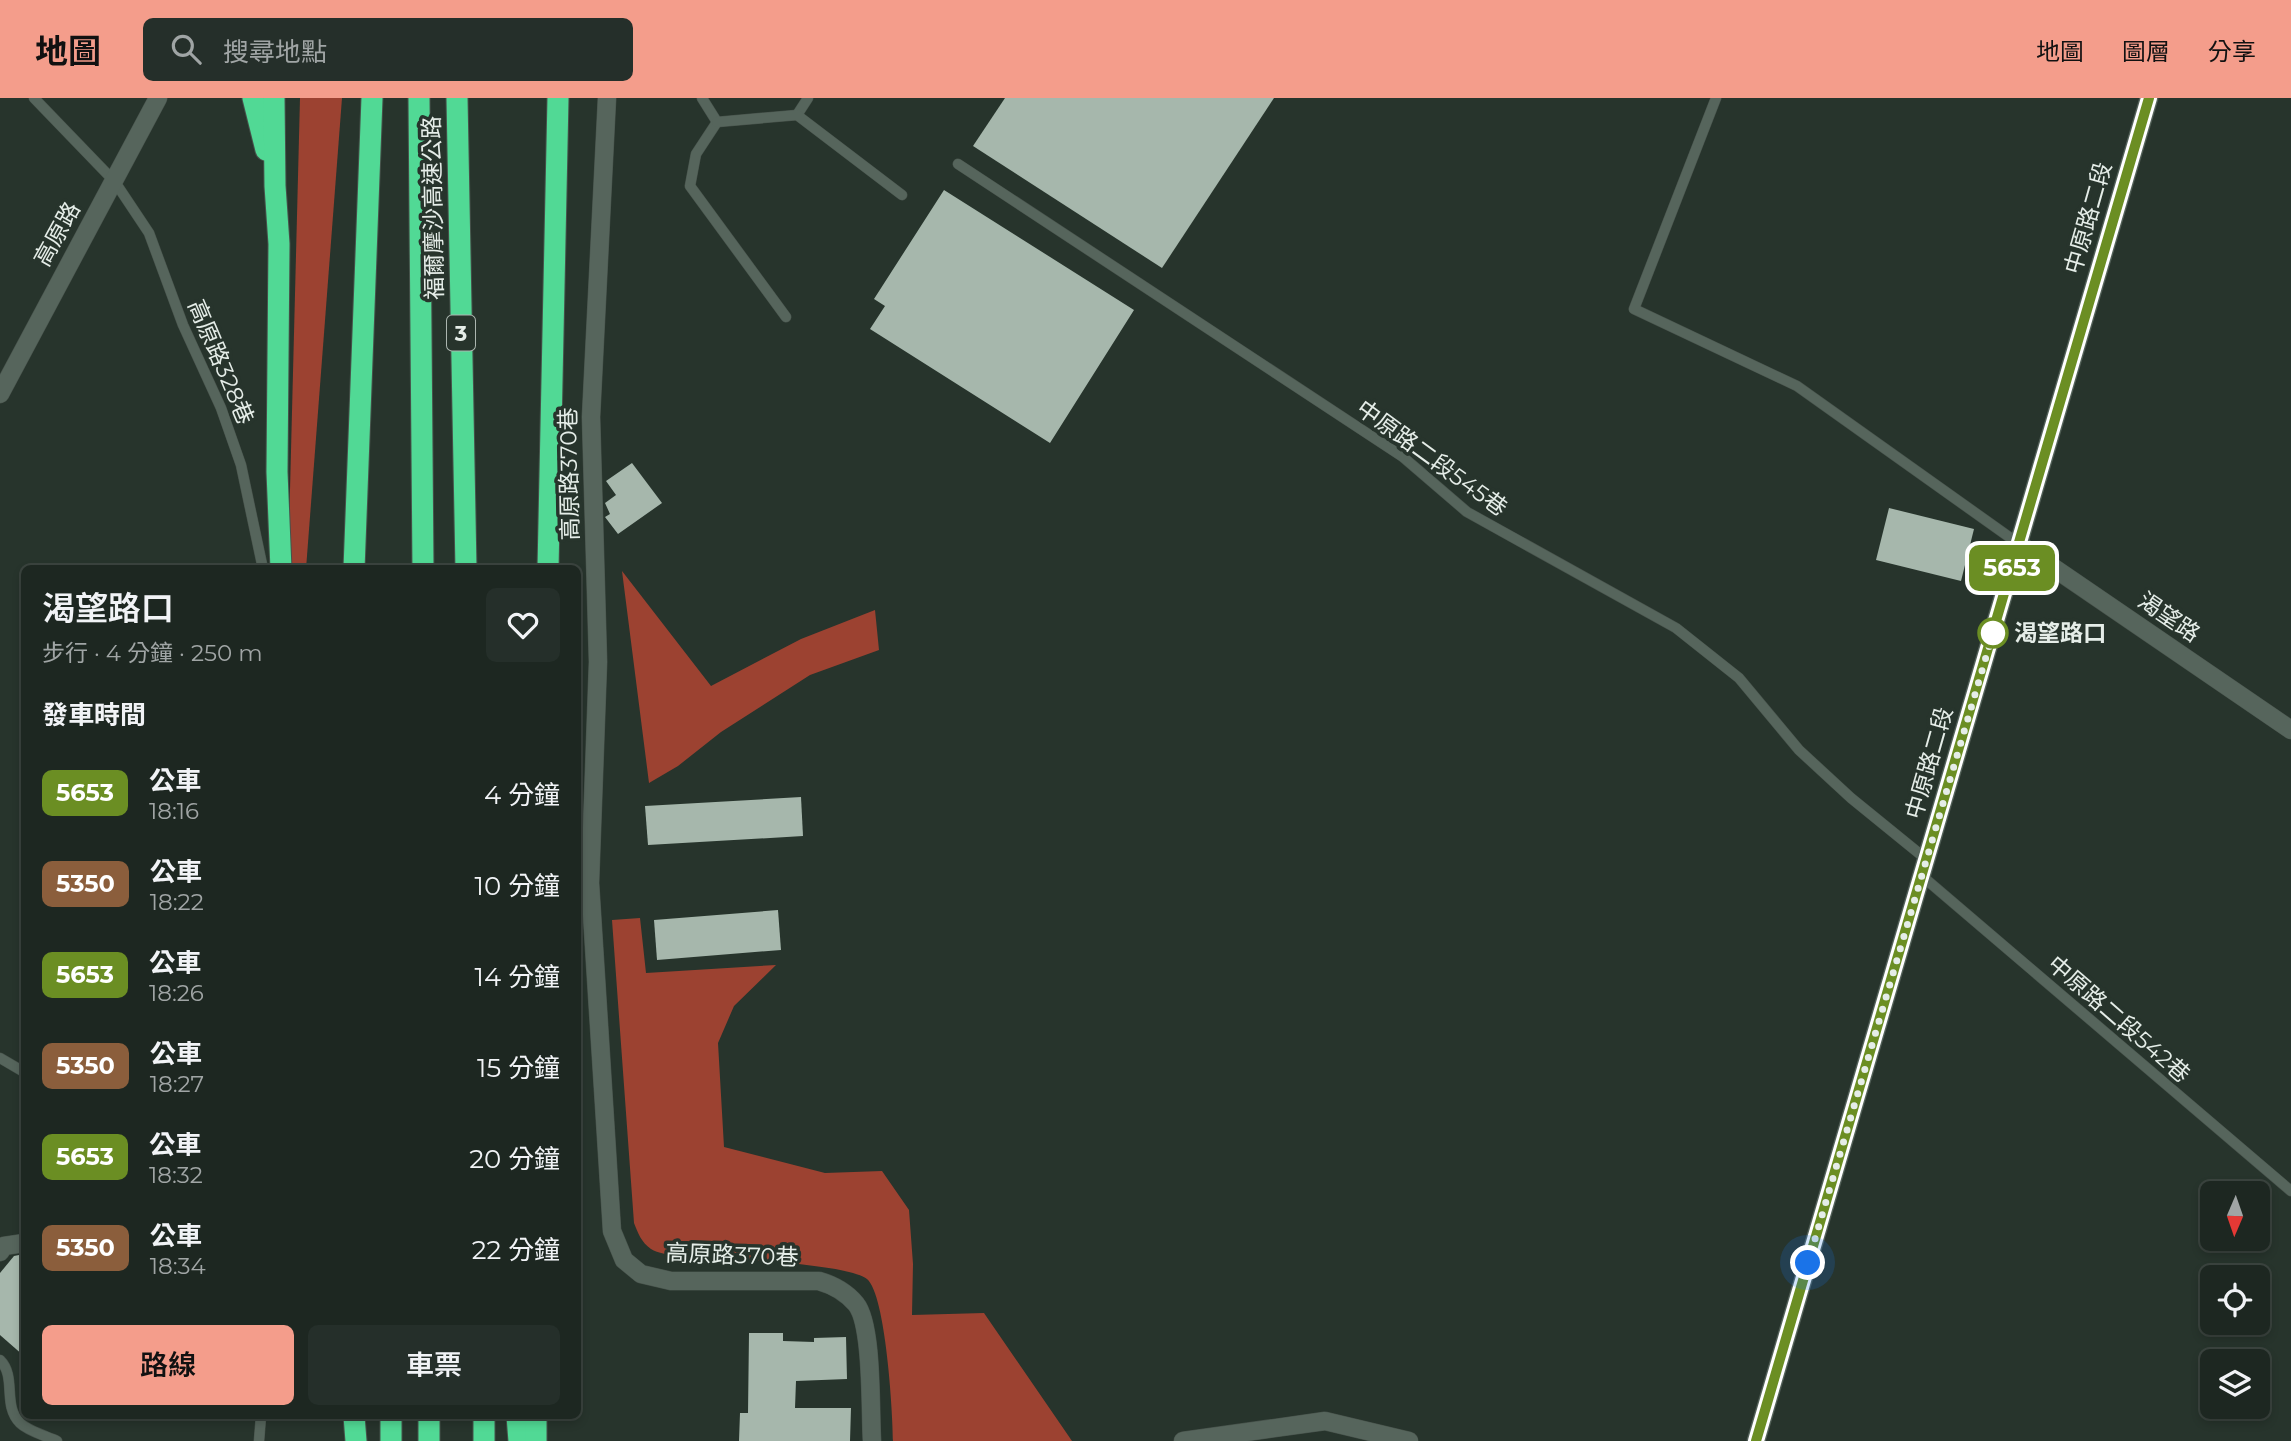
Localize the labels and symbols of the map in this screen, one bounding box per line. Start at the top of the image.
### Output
street label: 福爾摩沙高速公路 [417,116,449,300]
street label: 中原路二段 [2059,159,2117,277]
street label: 高原路 [28,197,86,271]
street label: 高原路328巷 [182,295,260,429]
road number: 3 [447,316,475,350]
street label: 中原路二段545巷 [1351,394,1513,522]
street label: 高原路370巷 [554,407,584,541]
line badge: 5653 [1963,545,2061,591]
street label: 渴望路 [2133,586,2205,648]
marker: 渴望路口 [1978,618,2008,648]
place label: 渴望路口 [2014,619,2106,647]
street label: 中原路二段 [1900,704,1958,822]
street label: 中原路二段542巷 [2042,950,2196,1088]
north arrow [2200,1181,2270,1251]
street label: 高原路370巷 [665,1239,799,1271]
your location [1790,1245,1825,1280]

